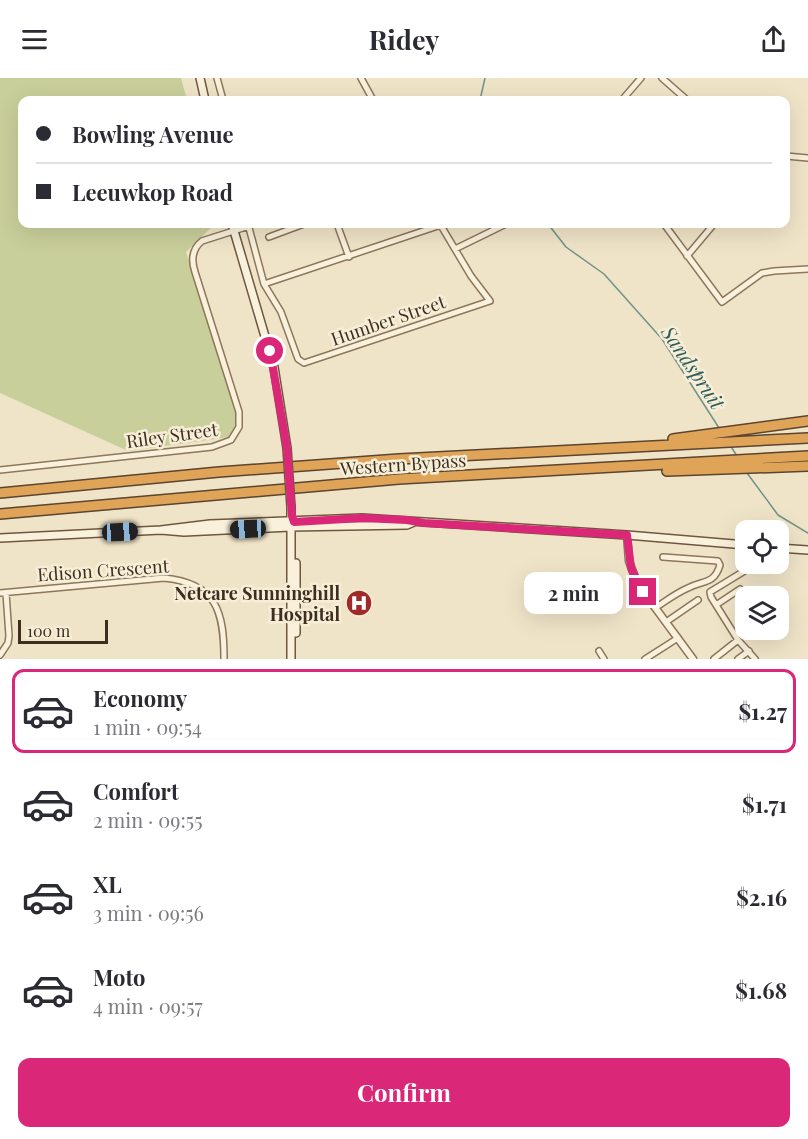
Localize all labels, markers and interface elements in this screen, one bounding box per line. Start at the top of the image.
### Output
text: Ridey [369,21,439,57]
icon: menu [18,23,51,56]
icon: share [757,23,790,56]
text: Bowling Avenue [72,119,234,149]
text: Leeuwkop Road [72,177,233,207]
street label: Humber Street [328,289,449,351]
water label: Sandspruit [656,319,733,415]
route start [256,337,283,364]
street label: Riley Street [125,417,220,453]
street label: Western Bypass [338,448,467,480]
car [230,519,266,539]
map controls [735,520,789,640]
button: locate [735,520,789,574]
car [102,522,138,542]
street label: Edison Crescent [36,553,170,587]
callout: 2 min [523,571,622,613]
route end [629,578,656,605]
text: 2 min [548,579,599,606]
place label: Netcare Sunninghill Hospital [174,581,340,626]
button: layers [735,586,789,640]
hospital icon: Netcare Sunninghill Hospital [344,588,374,618]
scale bar [18,617,108,644]
text: 100 m [27,620,70,641]
text: Economy [93,683,187,713]
icon: car [21,684,75,738]
text: $1.27 [738,696,787,726]
text: 1 min · 09:54 [93,713,202,740]
text: Comfort [93,776,179,806]
icon: car [21,777,75,831]
text: $1.71 [742,789,787,819]
text: 2 min · 09:55 [93,806,202,833]
text: XL [93,869,122,899]
icon: car [21,870,75,924]
text: $2.16 [736,882,787,912]
text: 3 min · 09:56 [93,899,204,926]
text: Moto [93,962,146,992]
icon: car [21,963,75,1017]
text: $1.68 [735,975,787,1005]
text: 4 min · 09:57 [93,992,203,1019]
button: Confirm [18,1058,790,1127]

